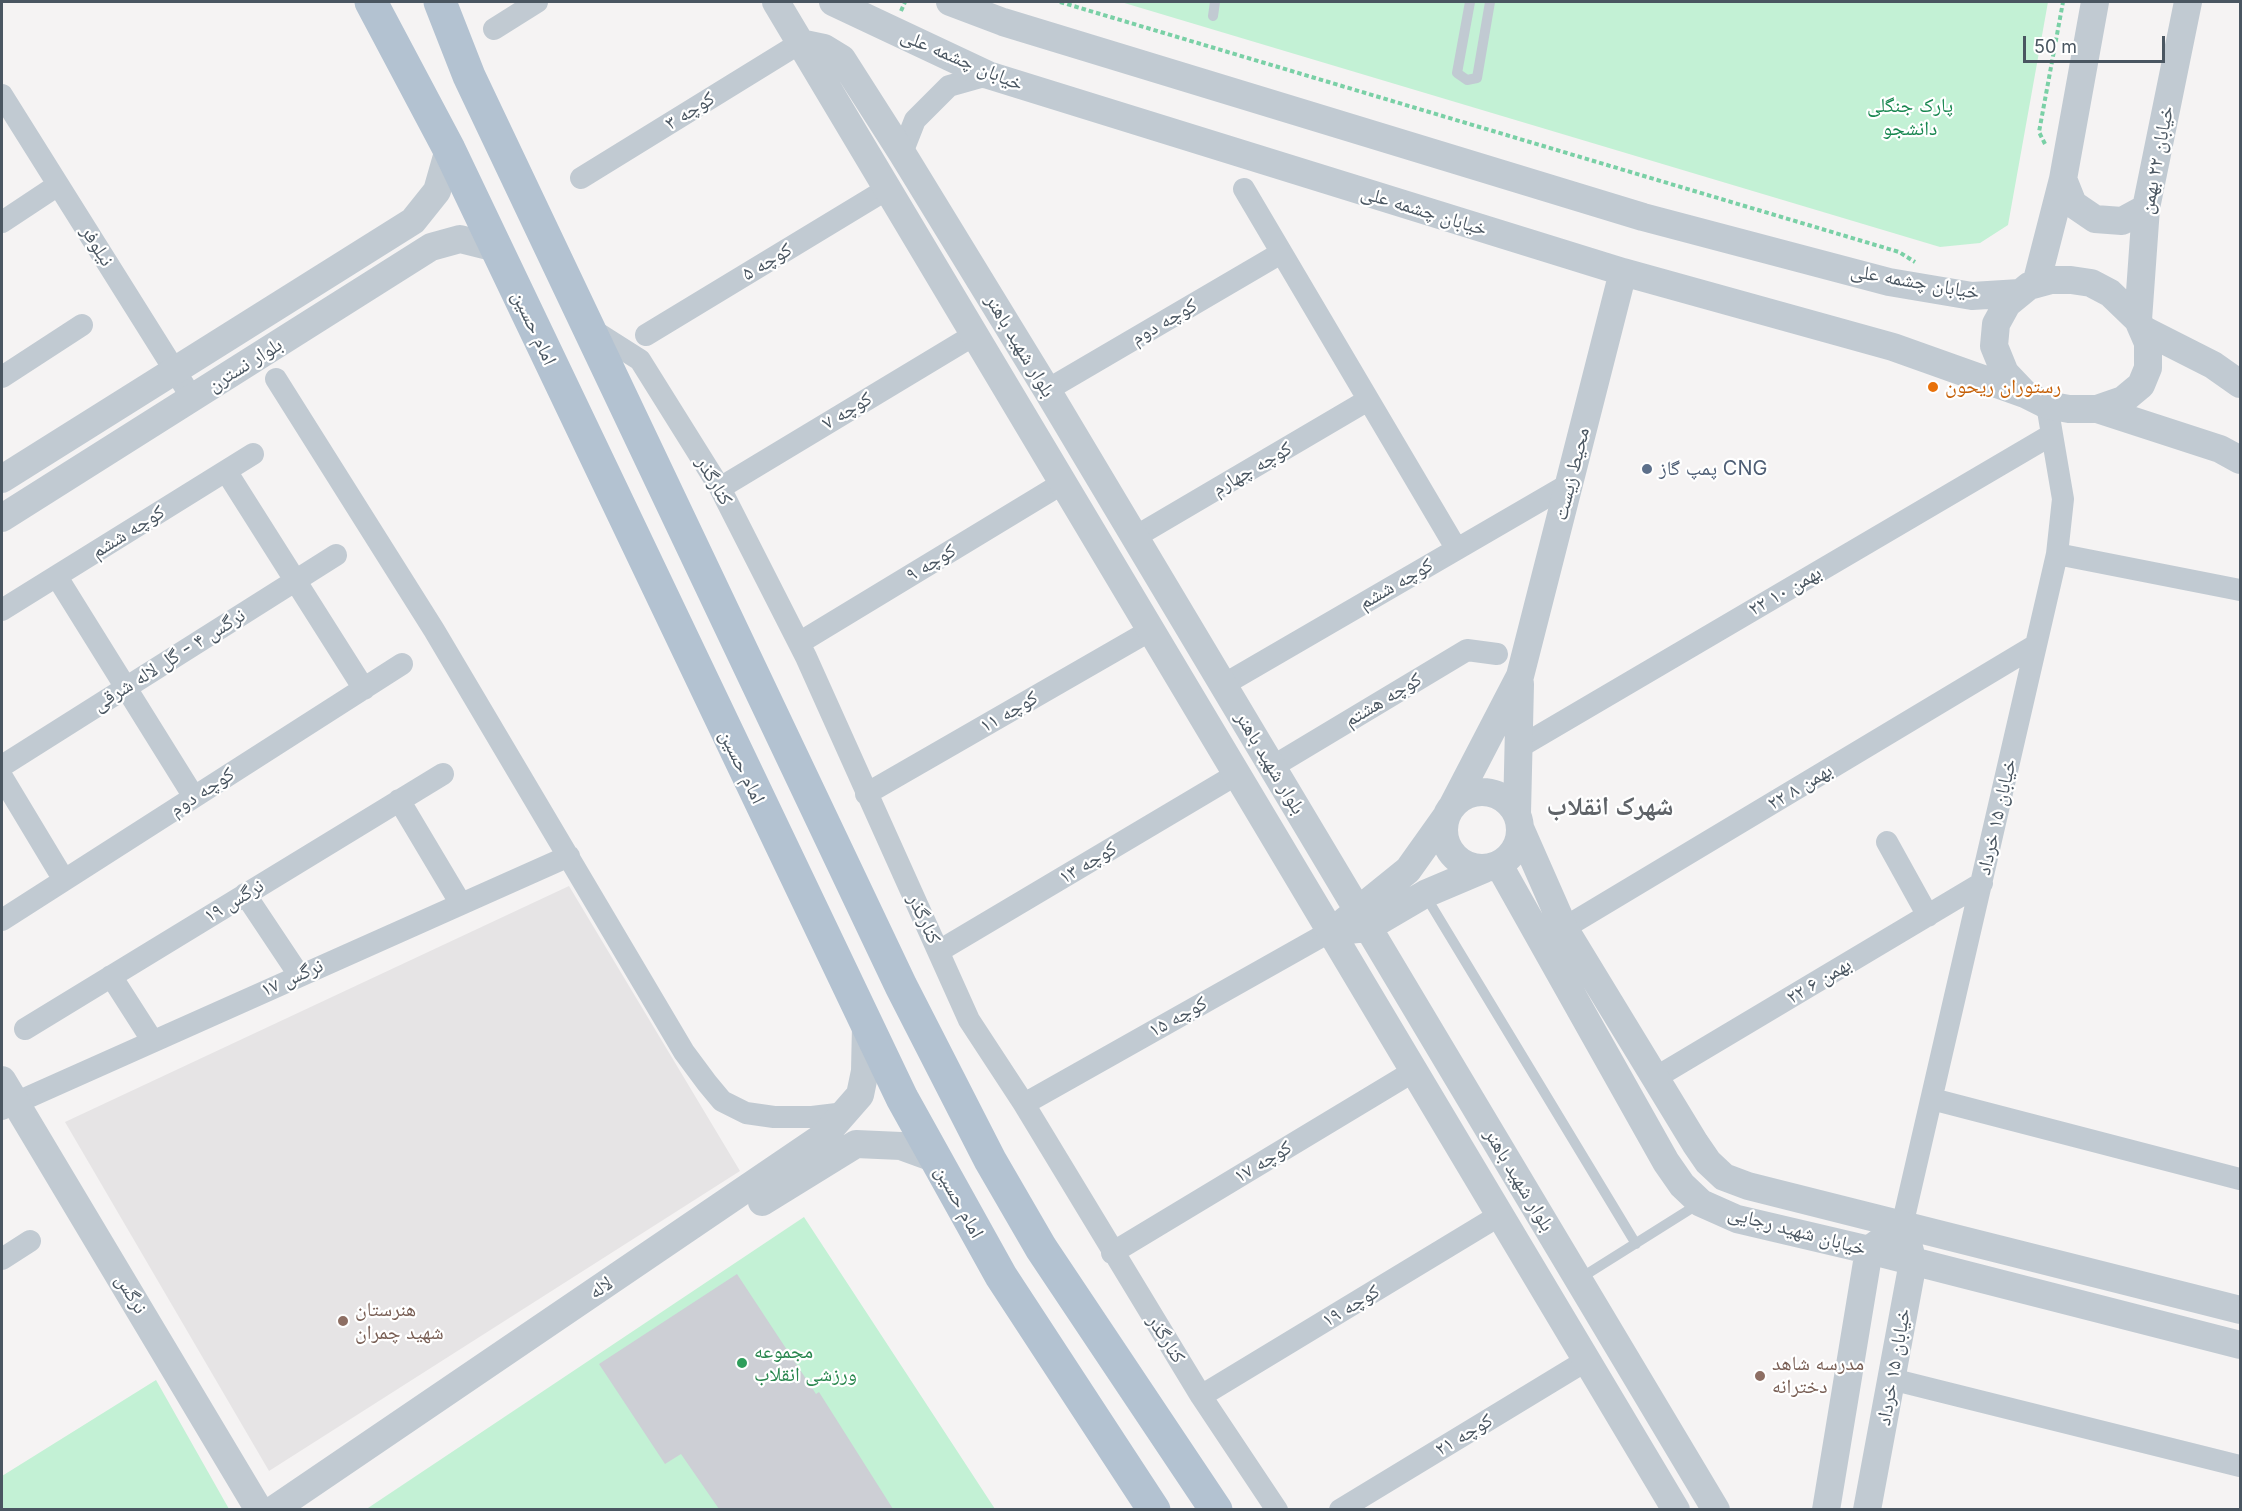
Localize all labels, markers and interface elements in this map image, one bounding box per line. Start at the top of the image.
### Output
street label: خیابان چشمه علی [897,23,1027,97]
scale bar [2026,24,2168,62]
text: 50 m [2034,36,2077,57]
street label: کوچه ۳ [661,87,719,135]
park label: پارک جنگلی دانشجو [1867,94,1953,141]
street label: خیابان ۲۲ بهمن [2135,104,2179,216]
street label: خیابان چشمه علی [1358,180,1490,242]
street label: نیلوفر [75,221,119,271]
street label: کوچه ۵ [738,238,796,286]
street label: خیابان چشمه علی [1849,259,1981,305]
street label: امام حسین [506,287,562,369]
street label: بلوار شهید باهنر [980,290,1060,402]
street label: کوچه دوم [1127,293,1201,351]
street label: بلوار نسترن [203,333,287,397]
place label: رستوران ریحون [1945,375,2061,399]
marker: رستوران ریحون [1926,380,1940,394]
street label: کوچه ۷ [818,387,876,435]
street label: محیط زیست [1549,425,1595,523]
street label: کوچه چهارم [1208,437,1296,501]
street label: کنارگذر [691,452,737,510]
place label: پمپ گاز CNG [1659,457,1767,481]
marker: پمپ گاز CNG [1640,462,1654,476]
street label: کوچه ششم [87,500,169,564]
street label: کوچه ۹ [902,539,960,587]
street label: کوچه ششم [1354,553,1438,615]
street label: ۲۲ بهمن ۱۰ [1744,561,1826,621]
street label: نرگس ۴ - گل لاله شرقی [88,603,250,717]
street label: کوچه هشتم [1340,668,1426,732]
street label: کوچه ۱۱ [976,686,1042,738]
street label: بلوار شهید باهنر [1230,707,1310,819]
street label: امام حسین [714,726,770,808]
street label: خیابان ۱۵ خرداد [1972,757,2022,877]
street label: ۲۲ بهمن ۸ [1763,758,1837,816]
street label: کوچه دوم [165,762,239,822]
district label: شهرک انقلاب [1547,791,1673,823]
street label: کوچه ۱۳ [1055,836,1121,890]
street label: نرگس ۱۹ [200,874,268,928]
street label: کنارگذر [902,890,946,948]
street label: ۲۲ بهمن ۶ [1782,952,1856,1010]
street label: نرگس ۱۷ [257,954,327,1002]
street label: کوچه ۱۵ [1145,991,1211,1043]
street label: بلوار شهید باهنر [1479,1124,1559,1236]
street label: کوچه ۱۷ [1230,1135,1296,1189]
street label: امام حسین [929,1162,989,1242]
street label: خیابان شهید رجایی [1725,1201,1869,1261]
street label: نرگس [110,1270,152,1318]
street label: لاله [584,1271,618,1305]
street label: کوچه ۱۹ [1318,1279,1384,1333]
place label: هنرستان شهید چمران [355,1298,444,1345]
street label: خیابان ۱۵ خرداد [1872,1307,1916,1427]
street label: کنارگذر [1142,1310,1190,1368]
marker: هنرستان شهید چمران [336,1314,350,1328]
place label: مجموعه ورزشی انقلاب [754,1340,857,1387]
place label: مدرسه شاهد دخترانه [1772,1352,1864,1399]
marker: مجموعه ورزشی انقلاب [735,1356,749,1370]
marker: مدرسه شاهد دخترانه [1753,1369,1767,1383]
street label: کوچه ۲۱ [1431,1408,1497,1462]

